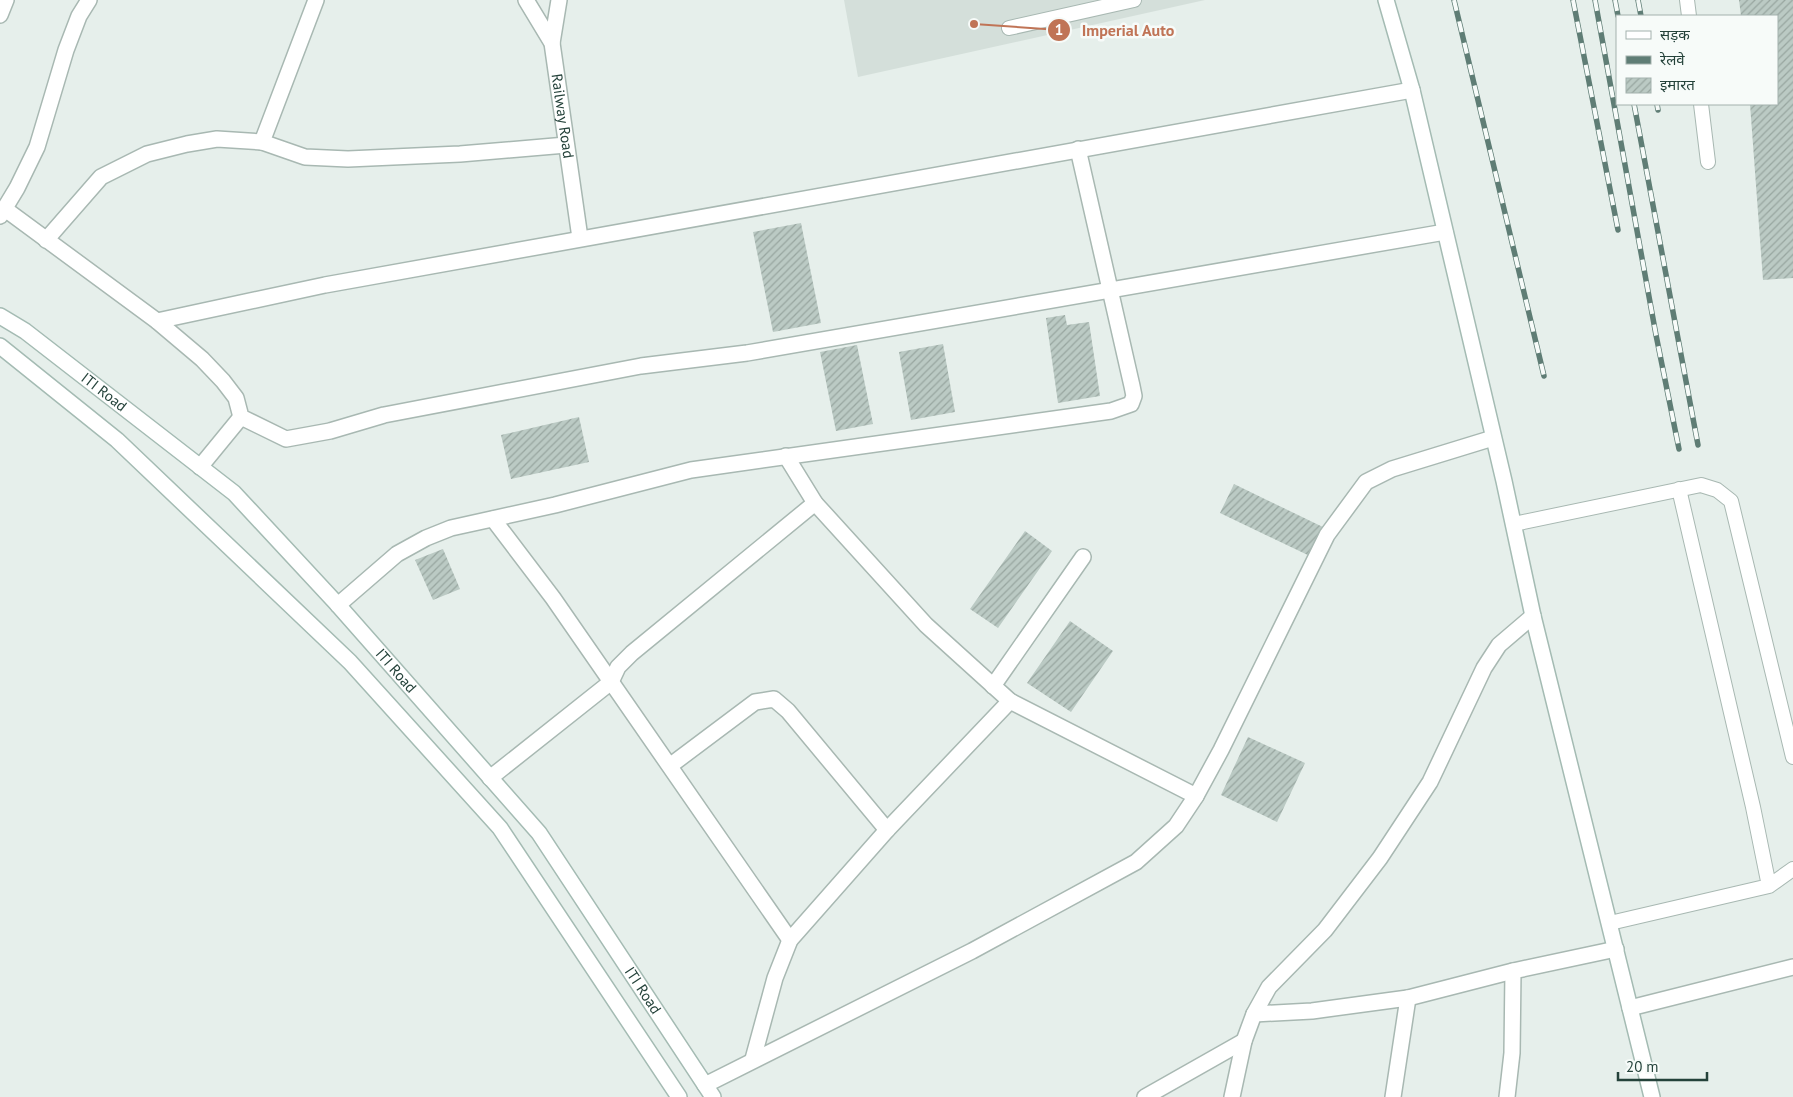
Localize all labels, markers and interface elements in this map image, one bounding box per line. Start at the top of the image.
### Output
callout: Imperial Auto [1047,15,1185,46]
legend [1616,15,1778,105]
text: 1 [1055,20,1063,39]
text: Imperial Auto [1082,20,1175,40]
text: सड़क [1660,25,1690,44]
text: रेलवे [1659,50,1685,69]
street label: Railway Road [548,72,578,160]
text: इमारत [1660,75,1695,94]
street label: ITI Road [77,368,131,415]
street label: ITI Road [372,644,421,696]
street label: ITI Road [621,963,666,1018]
scale bar [1618,1050,1707,1082]
text: 20 m [1626,1057,1659,1076]

